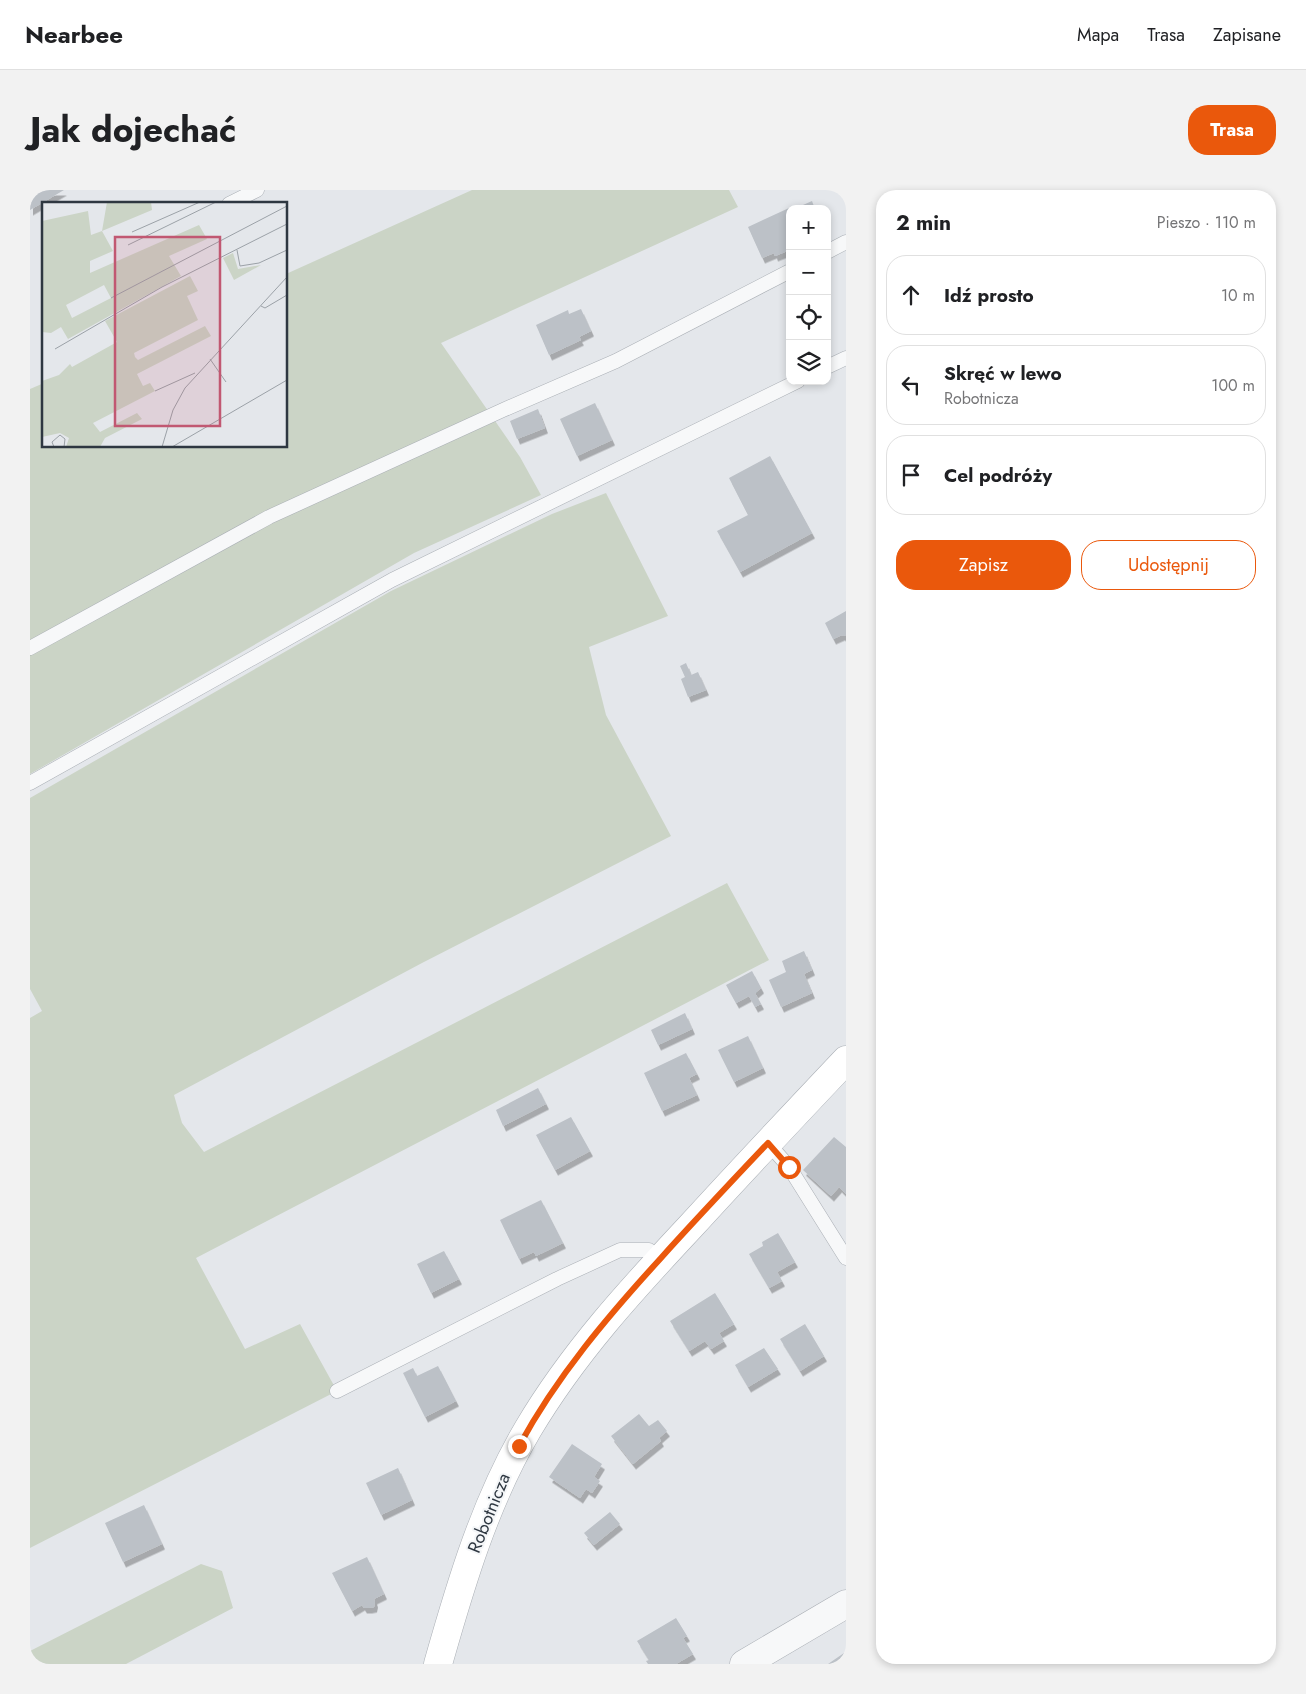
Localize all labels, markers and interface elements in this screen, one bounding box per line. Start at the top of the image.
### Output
text: Nearbee [25,17,123,52]
text: Mapa [1077,22,1119,48]
text: Trasa [1147,22,1185,48]
text: Zapisane [1213,22,1281,48]
text: Jak dojechać [30,105,236,155]
button: Trasa [1188,105,1276,155]
inset map [42,202,288,448]
map controls [786,205,831,385]
button: + [786,205,831,250]
text: 2 min [896,208,951,238]
text: Pieszo · 110 m [1157,211,1256,234]
button: − [786,250,831,295]
icon: ahead [897,281,925,309]
text: Idź prosto [944,282,1034,309]
text: 10 m [1221,284,1255,307]
button: locate [786,295,831,340]
button: layers [786,340,831,385]
text: Skręć w lewo [944,360,1062,387]
icon: left [897,371,925,399]
text: 100 m [1211,374,1255,397]
text: Robotnicza [944,387,1019,410]
icon: arrive [897,461,925,489]
text: Cel podróży [944,462,1052,489]
button: Zapisz [896,540,1071,590]
button: Udostępnij [1081,540,1256,590]
route start [778,1156,801,1179]
route end [508,1435,531,1458]
street label: Robotnicza [461,1469,517,1557]

